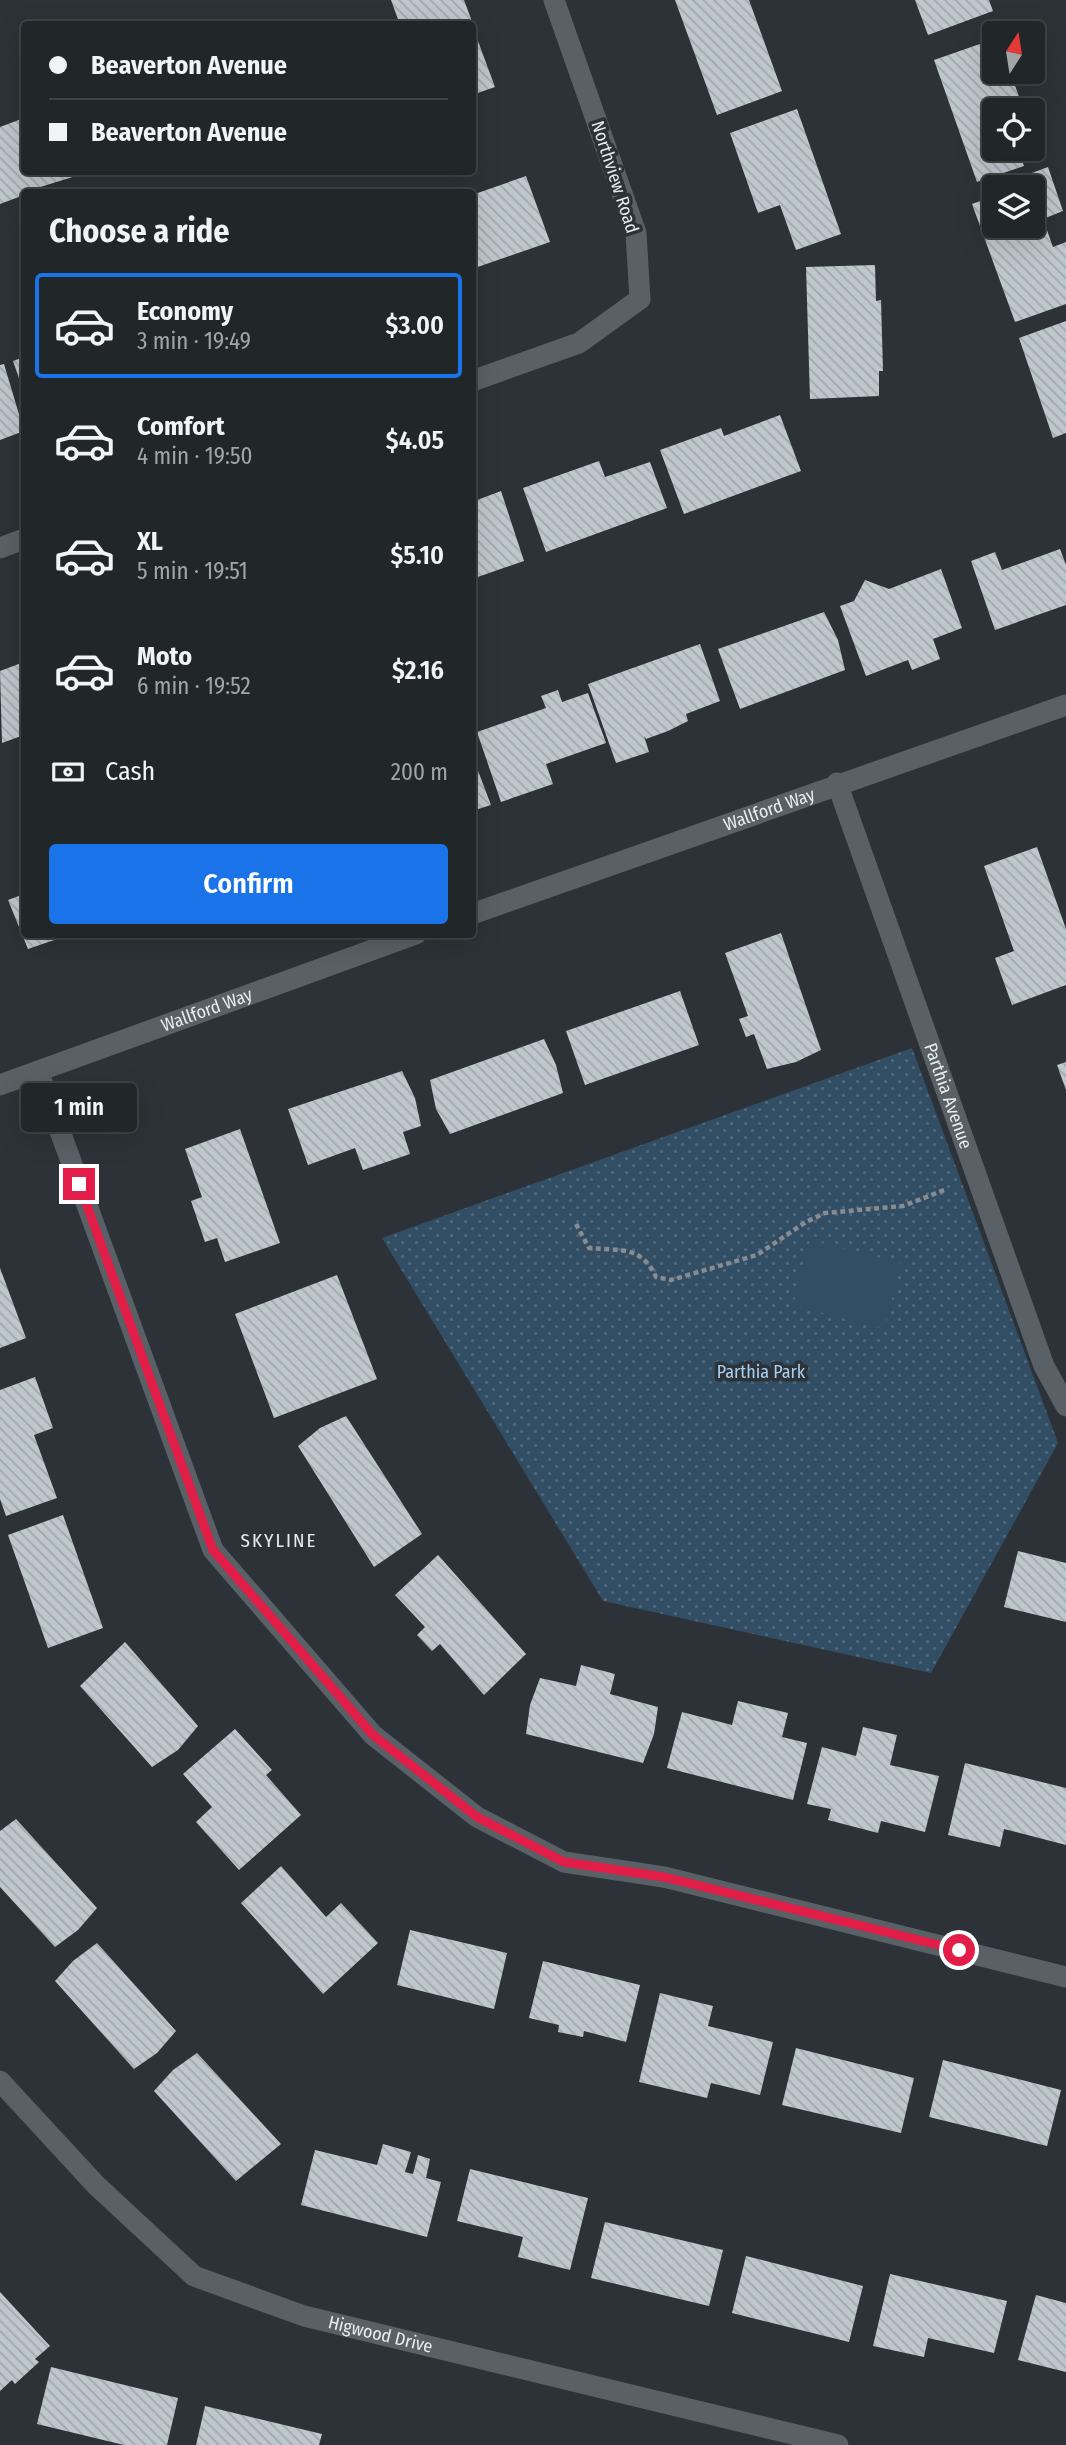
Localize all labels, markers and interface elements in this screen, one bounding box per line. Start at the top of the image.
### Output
north arrow [982,21,1045,84]
map controls [982,21,1045,238]
text: Beaverton Avenue [91,50,287,81]
button: locate [982,98,1045,161]
text: Beaverton Avenue [91,117,287,148]
street label: Northview Road [587,118,643,236]
button: layers [982,175,1045,238]
text: Choose a ride [49,212,230,250]
icon: car [53,294,116,357]
text: Economy [137,296,233,327]
text: $3.00 [385,310,444,341]
text: 3 min · 19:49 [137,327,251,355]
icon: car [53,409,116,472]
text: Comfort [137,411,225,442]
text: $4.05 [386,425,444,456]
text: 4 min · 19:50 [137,442,252,470]
icon: car [53,524,116,587]
text: XL [137,526,163,557]
text: $5.10 [390,540,444,571]
text: 5 min · 19:51 [137,557,248,585]
icon: car [53,639,116,702]
text: Moto [137,641,192,672]
text: $2.16 [392,655,444,686]
text: 6 min · 19:52 [137,672,251,700]
icon: cash [49,753,87,791]
text: Cash [105,756,155,787]
text: 200 m [391,758,448,786]
street label: Wallford Way [721,783,818,836]
button: Confirm [49,844,448,924]
street label: Wallford Way [158,983,255,1037]
street label: Parthia Avenue [919,1040,977,1152]
callout: 1 min [21,1082,137,1132]
text: 1 min [54,1093,104,1121]
route end [63,1168,95,1200]
park label: Parthia Park [717,1361,806,1383]
district label: SKYLINE [241,1529,317,1552]
route start [943,1934,975,1966]
street label: Higwood Drive [326,2311,435,2358]

